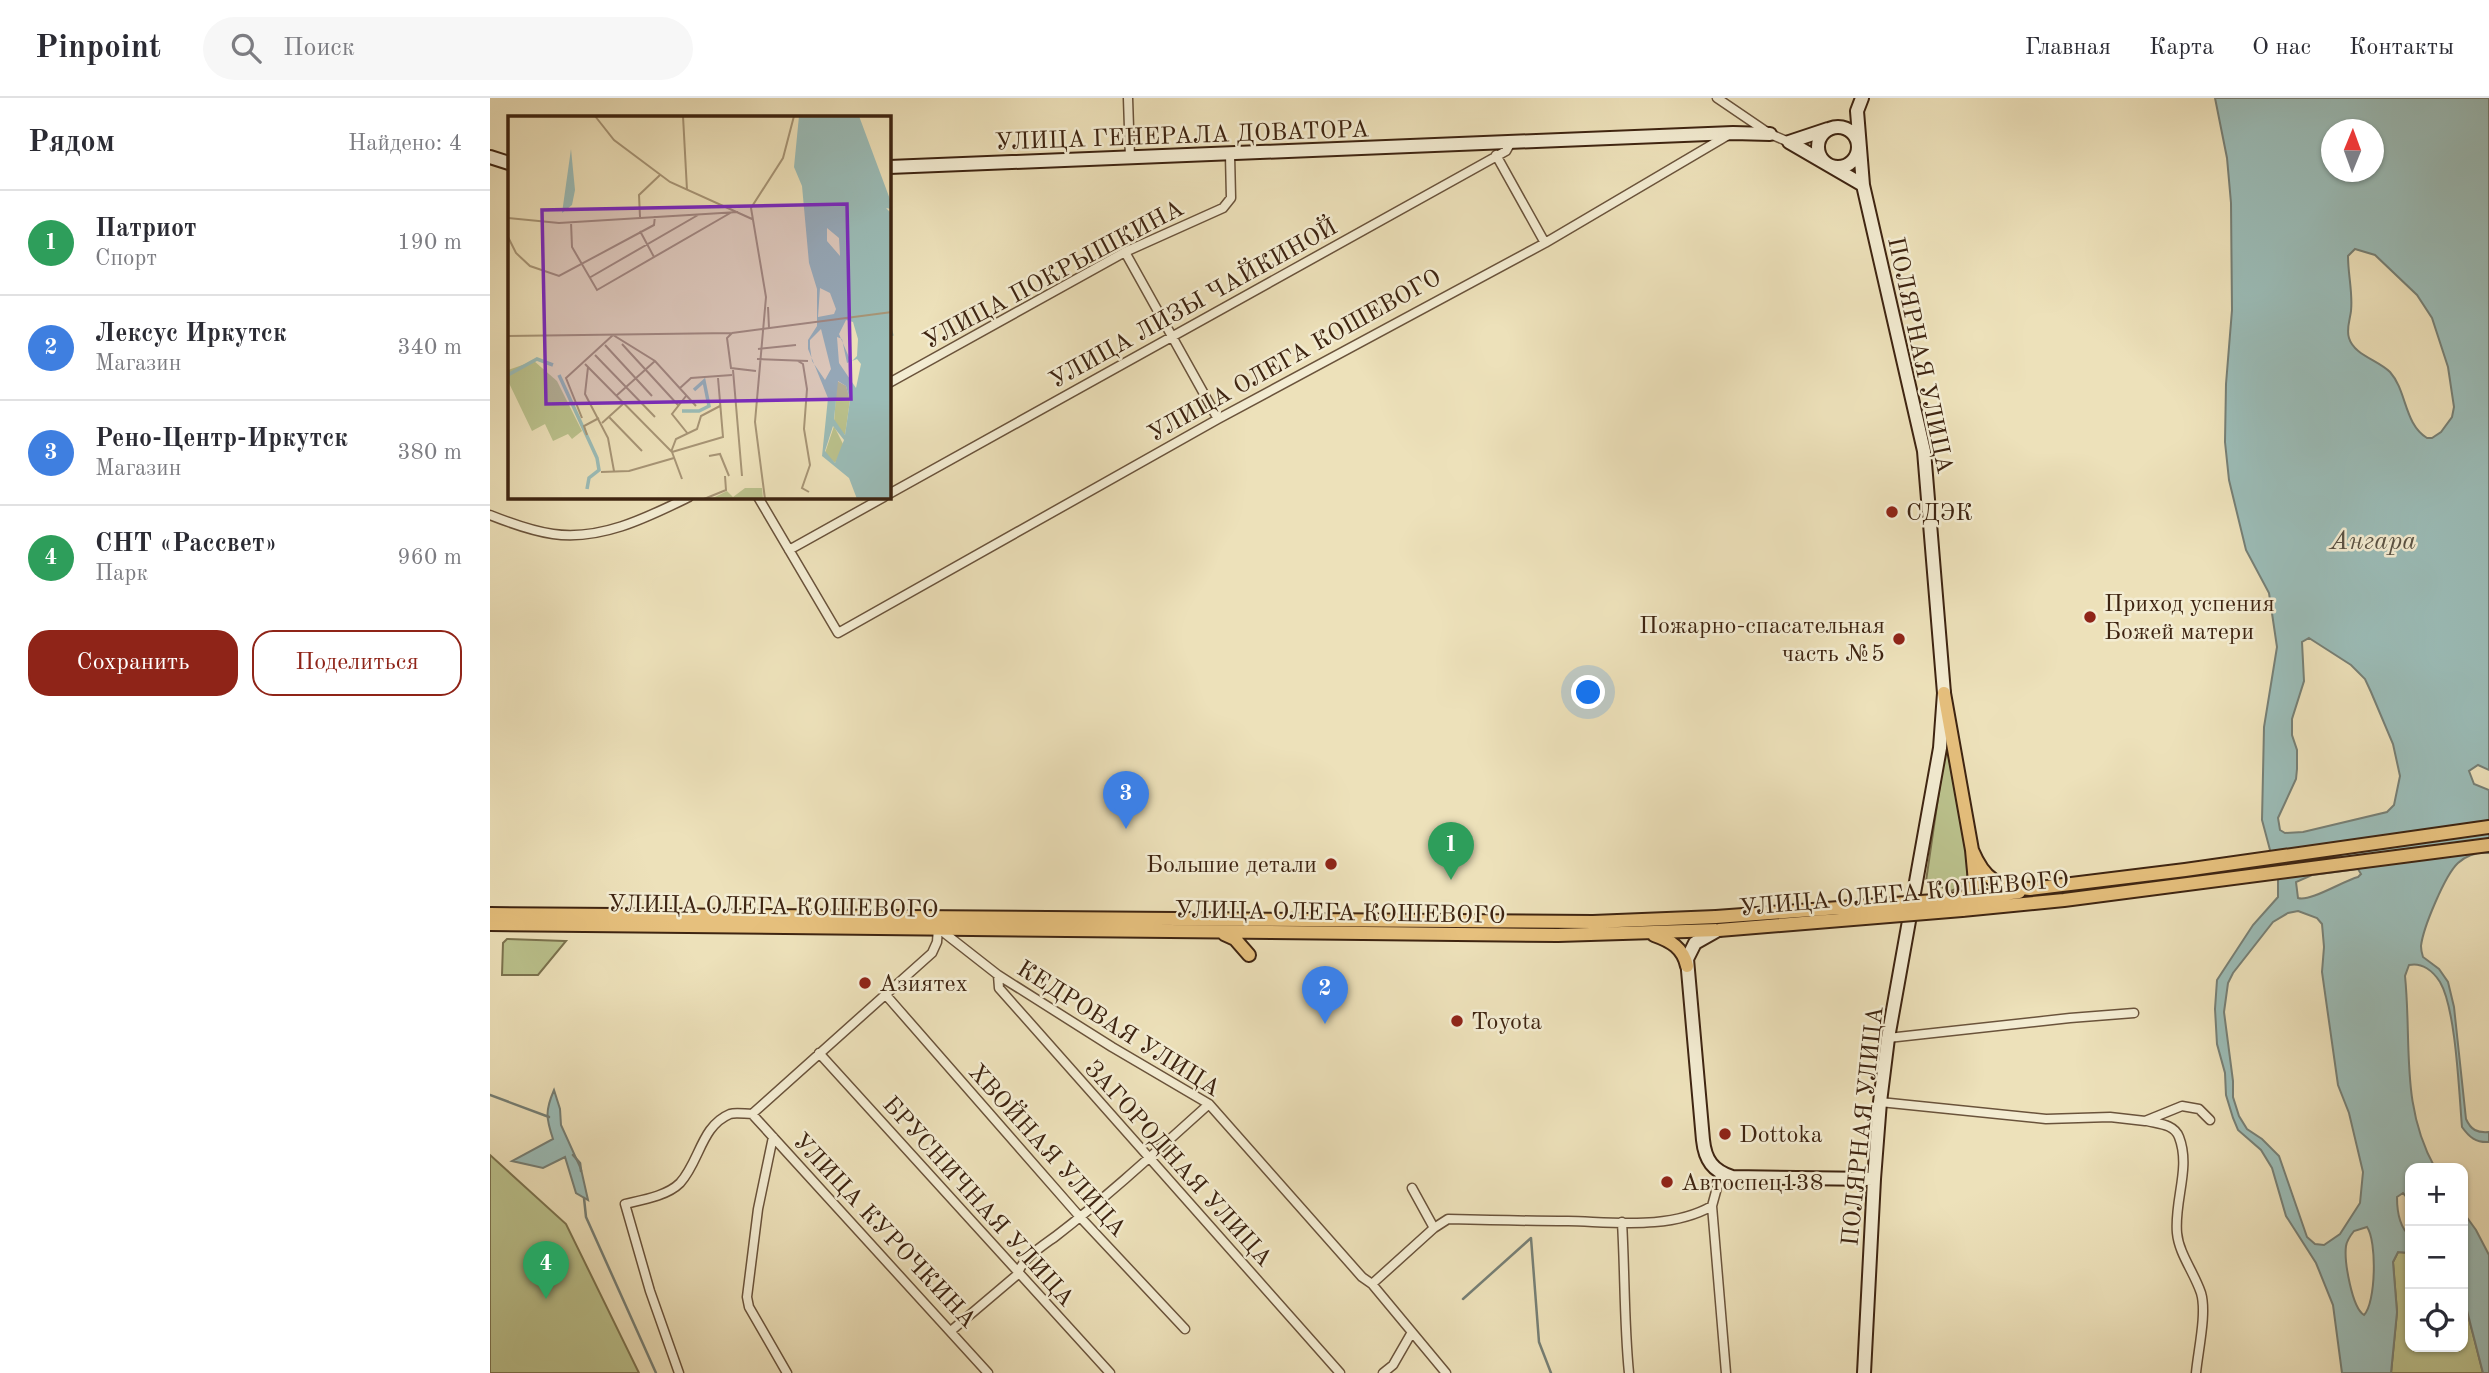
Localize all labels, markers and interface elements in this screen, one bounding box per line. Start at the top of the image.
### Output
search box [203,17,693,80]
icon: search [227,29,265,67]
text: Pinpoint [35,32,161,65]
text: Поиск [283,35,355,61]
text: Главная [2025,36,2111,60]
text: Карта [2149,36,2214,60]
text: О нас [2252,36,2311,60]
text: Контакты [2349,36,2454,60]
inset map [508,116,891,499]
street label: УЛИЦА ГЕНЕРАЛА ДОВАТОРА [994,118,1370,156]
north arrow [2321,119,2384,182]
text: Рядом [28,128,115,158]
text: Найдено: 4 [348,132,462,155]
street label: УЛИЦА ПОКРЫШКИНА [920,197,1188,355]
street label: УЛИЦА ЛИЗЫ ЧАЙКИНОЙ [1044,211,1342,394]
text: Патриот [95,216,197,242]
text: 1 [44,231,58,254]
text: 190 m [397,231,462,254]
street label: ПОЛЯРНАЯ УЛИЦА [1882,235,1956,476]
text: Спорт [95,247,157,270]
street label: УЛИЦА ОЛЕГА КОШЕВОГО [1144,266,1446,447]
text: Лексус Иркутск [95,321,287,347]
text: 2 [44,336,58,359]
text: 340 m [397,336,462,359]
text: Магазин [95,352,181,375]
text: Рено-Центр-Иркутск [95,426,348,452]
text: 3 [44,441,58,464]
text: 380 m [397,441,462,464]
text: Магазин [95,457,181,480]
place label: СДЭК [1906,502,1973,526]
marker: СДЭК [1884,504,1900,520]
water label: Ангара [2328,529,2416,555]
text: СНТ «Рассвет» [95,531,277,557]
text: 4 [44,546,58,569]
text: 960 m [397,546,462,569]
text: Парк [95,562,148,585]
place label: Приход успения Божей матери [2104,593,2275,645]
marker: Приход успения Божей матери [2082,609,2098,625]
place label: Пожарно-спасательная часть №5 [1639,615,1885,667]
button: Сохранить [28,630,238,696]
button: Поделиться [252,630,462,696]
marker: Пожарно-спасательная часть №5 [1891,631,1907,647]
your location [1571,675,1605,709]
pin: 3 [1103,771,1149,829]
pin: 1 [1428,822,1474,880]
place label: Большие детали [1146,854,1317,878]
marker: Большие детали [1323,856,1339,872]
street label: УЛИЦА ОЛЕГА КОШЕВОГО [1738,869,2070,921]
street label: УЛИЦА ОЛЕГА КОШЕВОГО [607,893,939,923]
street label: УЛИЦА ОЛЕГА КОШЕВОГО [1174,899,1506,929]
street label: КЕДРОВАЯ УЛИЦА [1012,957,1224,1102]
pin: 2 [1302,966,1348,1024]
place label: Азиятех [879,973,968,997]
marker: Азиятех [857,975,873,991]
street label: ПОЛЯРНАЯ УЛИЦА [1839,1005,1889,1247]
place label: Toyota [1471,1011,1542,1035]
marker: Toyota [1449,1013,1465,1029]
street label: ХВОЙНАЯ УЛИЦА [963,1057,1134,1242]
street label: ЗАГОРОДНАЯ УЛИЦА [1079,1057,1276,1272]
street label: БРУСНИЧНАЯ УЛИЦА [877,1093,1078,1312]
place label: Dottoka [1739,1124,1823,1148]
marker: Dottoka [1717,1126,1733,1142]
street label: УЛИЦА КУРОЧКИНА [787,1129,980,1333]
map controls [2405,1163,2468,1352]
button: + [2405,1163,2468,1226]
place label: Автоспец138 [1681,1172,1824,1196]
marker: Автоспец138 [1659,1174,1675,1190]
button: − [2405,1226,2468,1289]
pin: 4 [523,1241,569,1299]
button: locate [2405,1289,2468,1352]

